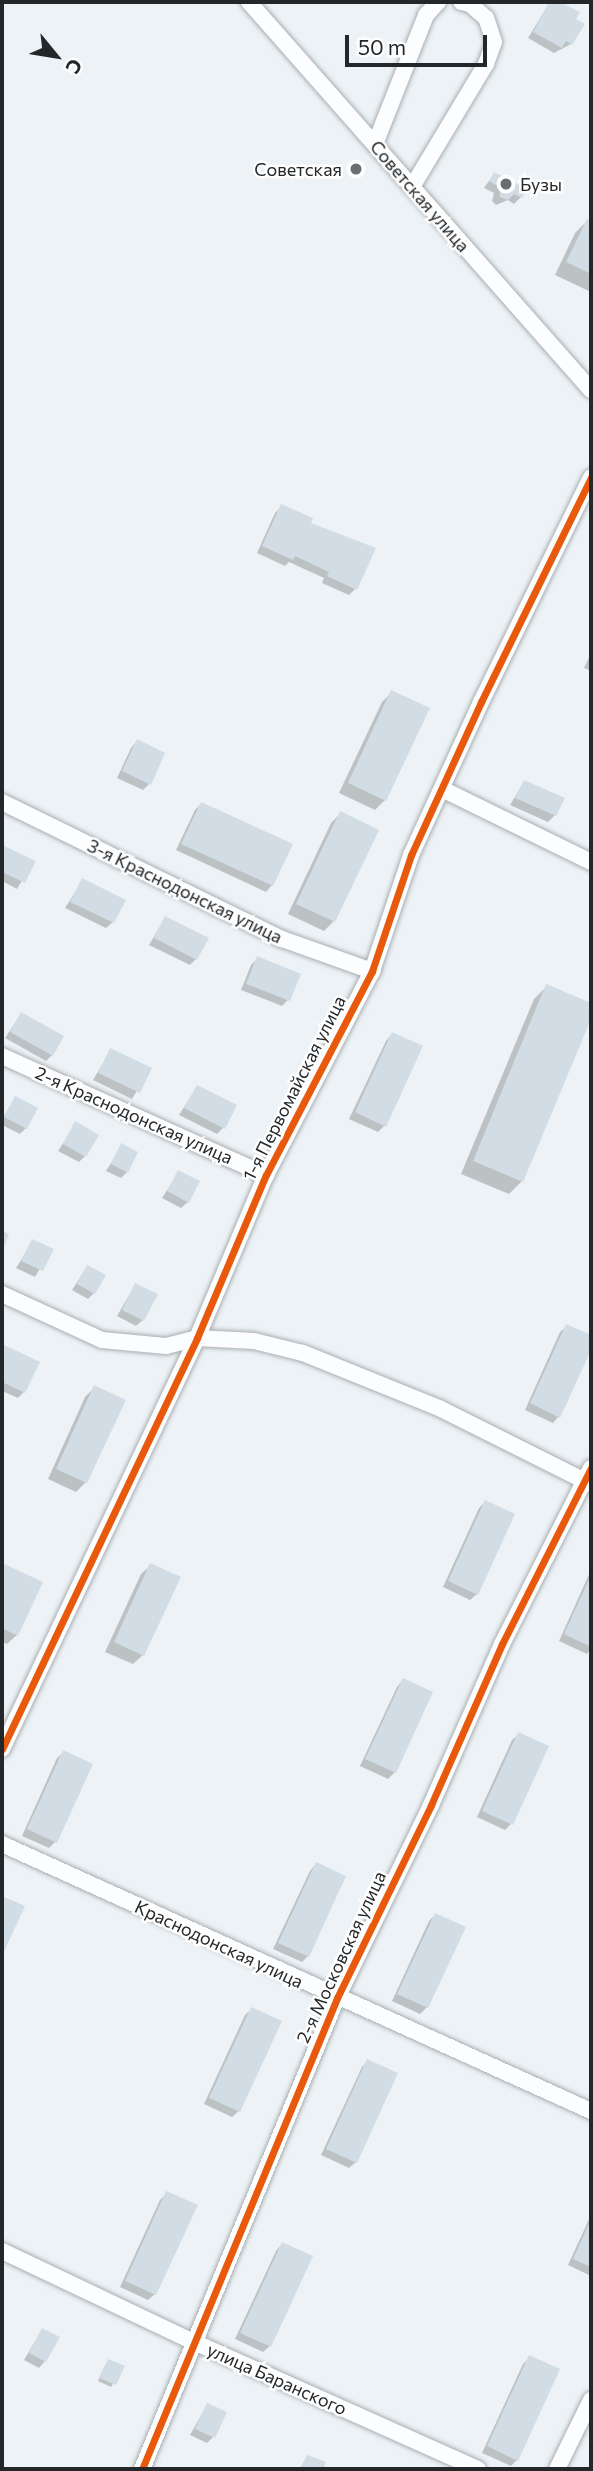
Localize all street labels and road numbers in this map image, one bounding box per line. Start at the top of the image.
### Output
street label: Советская улица [366,136,474,256]
street label: 3-я Краснодонская улица [84,834,286,948]
street label: 1-я Первомайская улица [238,992,350,1184]
street label: 2-я Краснодонская улица [32,1062,236,1168]
street label: 2-я Московская улица [292,1868,390,2046]
street label: Краснодонская улица [131,1895,307,1993]
street label: улица Баранского [204,2338,350,2420]

